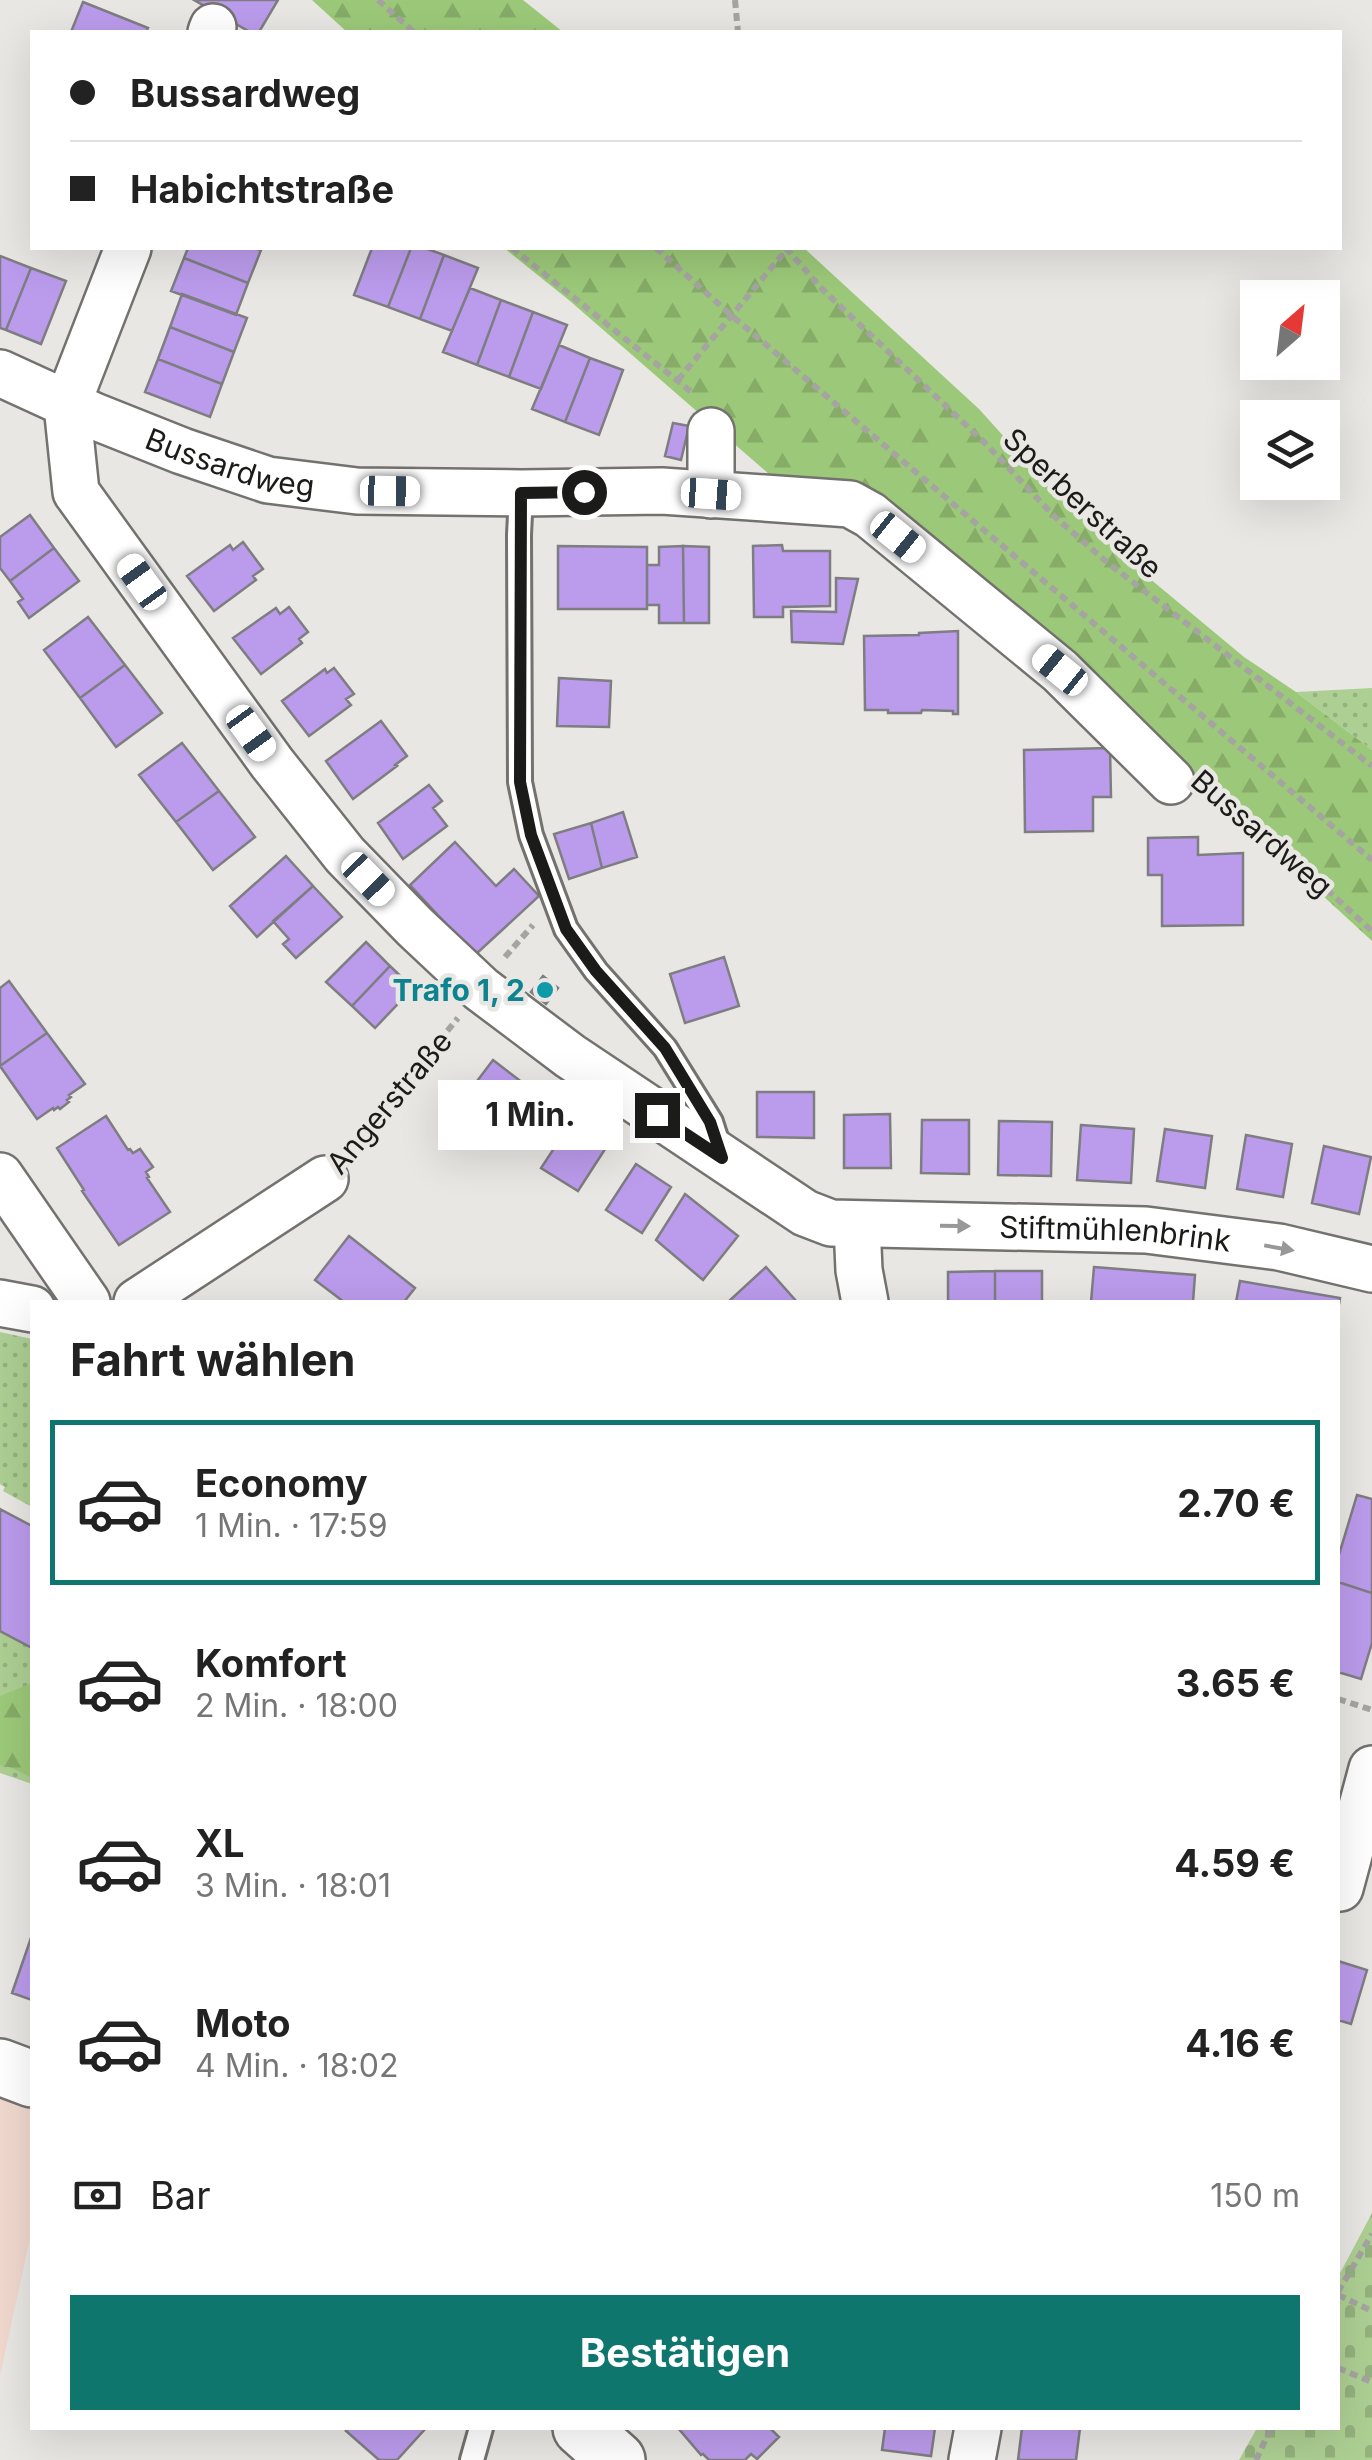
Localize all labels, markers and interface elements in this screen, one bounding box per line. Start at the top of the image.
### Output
text: Bussardweg [130,70,360,116]
text: Habichtstraße [130,166,394,212]
north arrow [1240,280,1340,380]
map controls [1240,280,1340,500]
button: layers [1240,400,1340,500]
street label: Bussardweg [140,420,317,504]
street label: Sperberstraße [996,420,1170,586]
route start [562,470,607,515]
car [360,475,420,507]
car [680,477,742,511]
car [865,506,931,568]
car [112,549,172,615]
car [1027,639,1093,701]
car [221,700,281,766]
street label: Bussardweg [1184,762,1340,904]
car [336,847,400,911]
place label: Trafo 1, 2 [393,972,525,1008]
marker: Trafo 1, 2 [534,979,556,1001]
street label: Angerstraße [319,1023,459,1181]
callout: 1 Min. [437,1080,622,1150]
route end [635,1093,680,1138]
text: 1 Min. [485,1095,576,1134]
street label: Stiftmühlenbrink [999,1209,1233,1259]
one-way arrow [939,1219,971,1235]
one-way arrow [1263,1241,1295,1256]
text: Fahrt wählen [70,1332,355,1387]
icon: car [75,1458,165,1548]
text: Economy [195,1460,368,1506]
text: 2.70 € [1177,1480,1295,1526]
text: 1 Min. · 17:59 [195,1506,388,1545]
icon: car [75,1638,165,1728]
text: Komfort [195,1640,347,1686]
text: 3.65 € [1176,1660,1295,1706]
text: 2 Min. · 18:00 [195,1686,398,1725]
icon: car [75,1818,165,1908]
text: XL [195,1820,245,1866]
text: 4.59 € [1174,1840,1295,1886]
text: 3 Min. · 18:01 [195,1866,391,1905]
icon: car [75,1998,165,2088]
text: Moto [195,2000,291,2046]
text: 4.16 € [1185,2020,1295,2066]
text: 4 Min. · 18:02 [195,2046,398,2085]
icon: cash [70,2168,125,2223]
text: Bar [150,2172,211,2218]
text: 150 m [1210,2176,1300,2215]
button: Bestätigen [70,2295,1300,2410]

